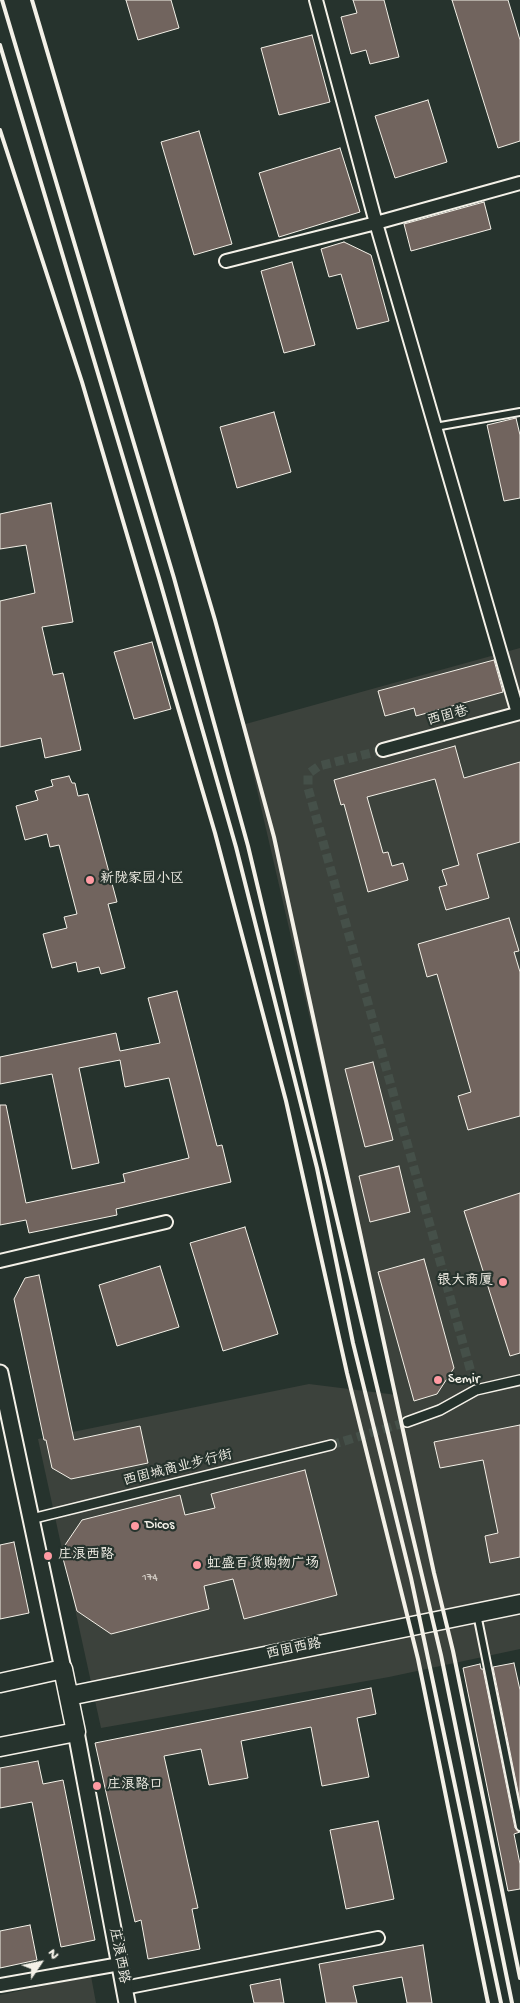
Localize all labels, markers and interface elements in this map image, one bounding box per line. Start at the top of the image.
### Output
street label: 西固巷 [426,703,470,731]
place label: 新陇家园小区 [100,872,184,888]
marker: 新陇家园小区 [84,874,96,886]
place label: 银大商厦 [437,1274,493,1290]
marker: 银大商厦 [497,1276,509,1288]
place label: Semir [448,1372,480,1388]
marker: Semir [432,1374,444,1386]
street label: 西固城商业步行街 [122,1447,234,1491]
place label: Dicos [145,1518,174,1534]
marker: Dicos [129,1520,141,1532]
place label: 庄浪西路 [58,1548,114,1564]
marker: 庄浪西路 [42,1550,54,1562]
place label: 虹盛百货购物广场 [207,1557,319,1573]
marker: 虹盛百货购物广场 [191,1559,203,1571]
house number: 174 [142,1571,158,1585]
street label: 西固西路 [265,1636,323,1664]
place label: 庄浪路口 [107,1778,163,1794]
marker: 庄浪路口 [91,1780,103,1792]
street label: 庄浪西路 [104,1927,132,1985]
north arrow [15,1938,65,1988]
text: N [43,1946,62,1963]

